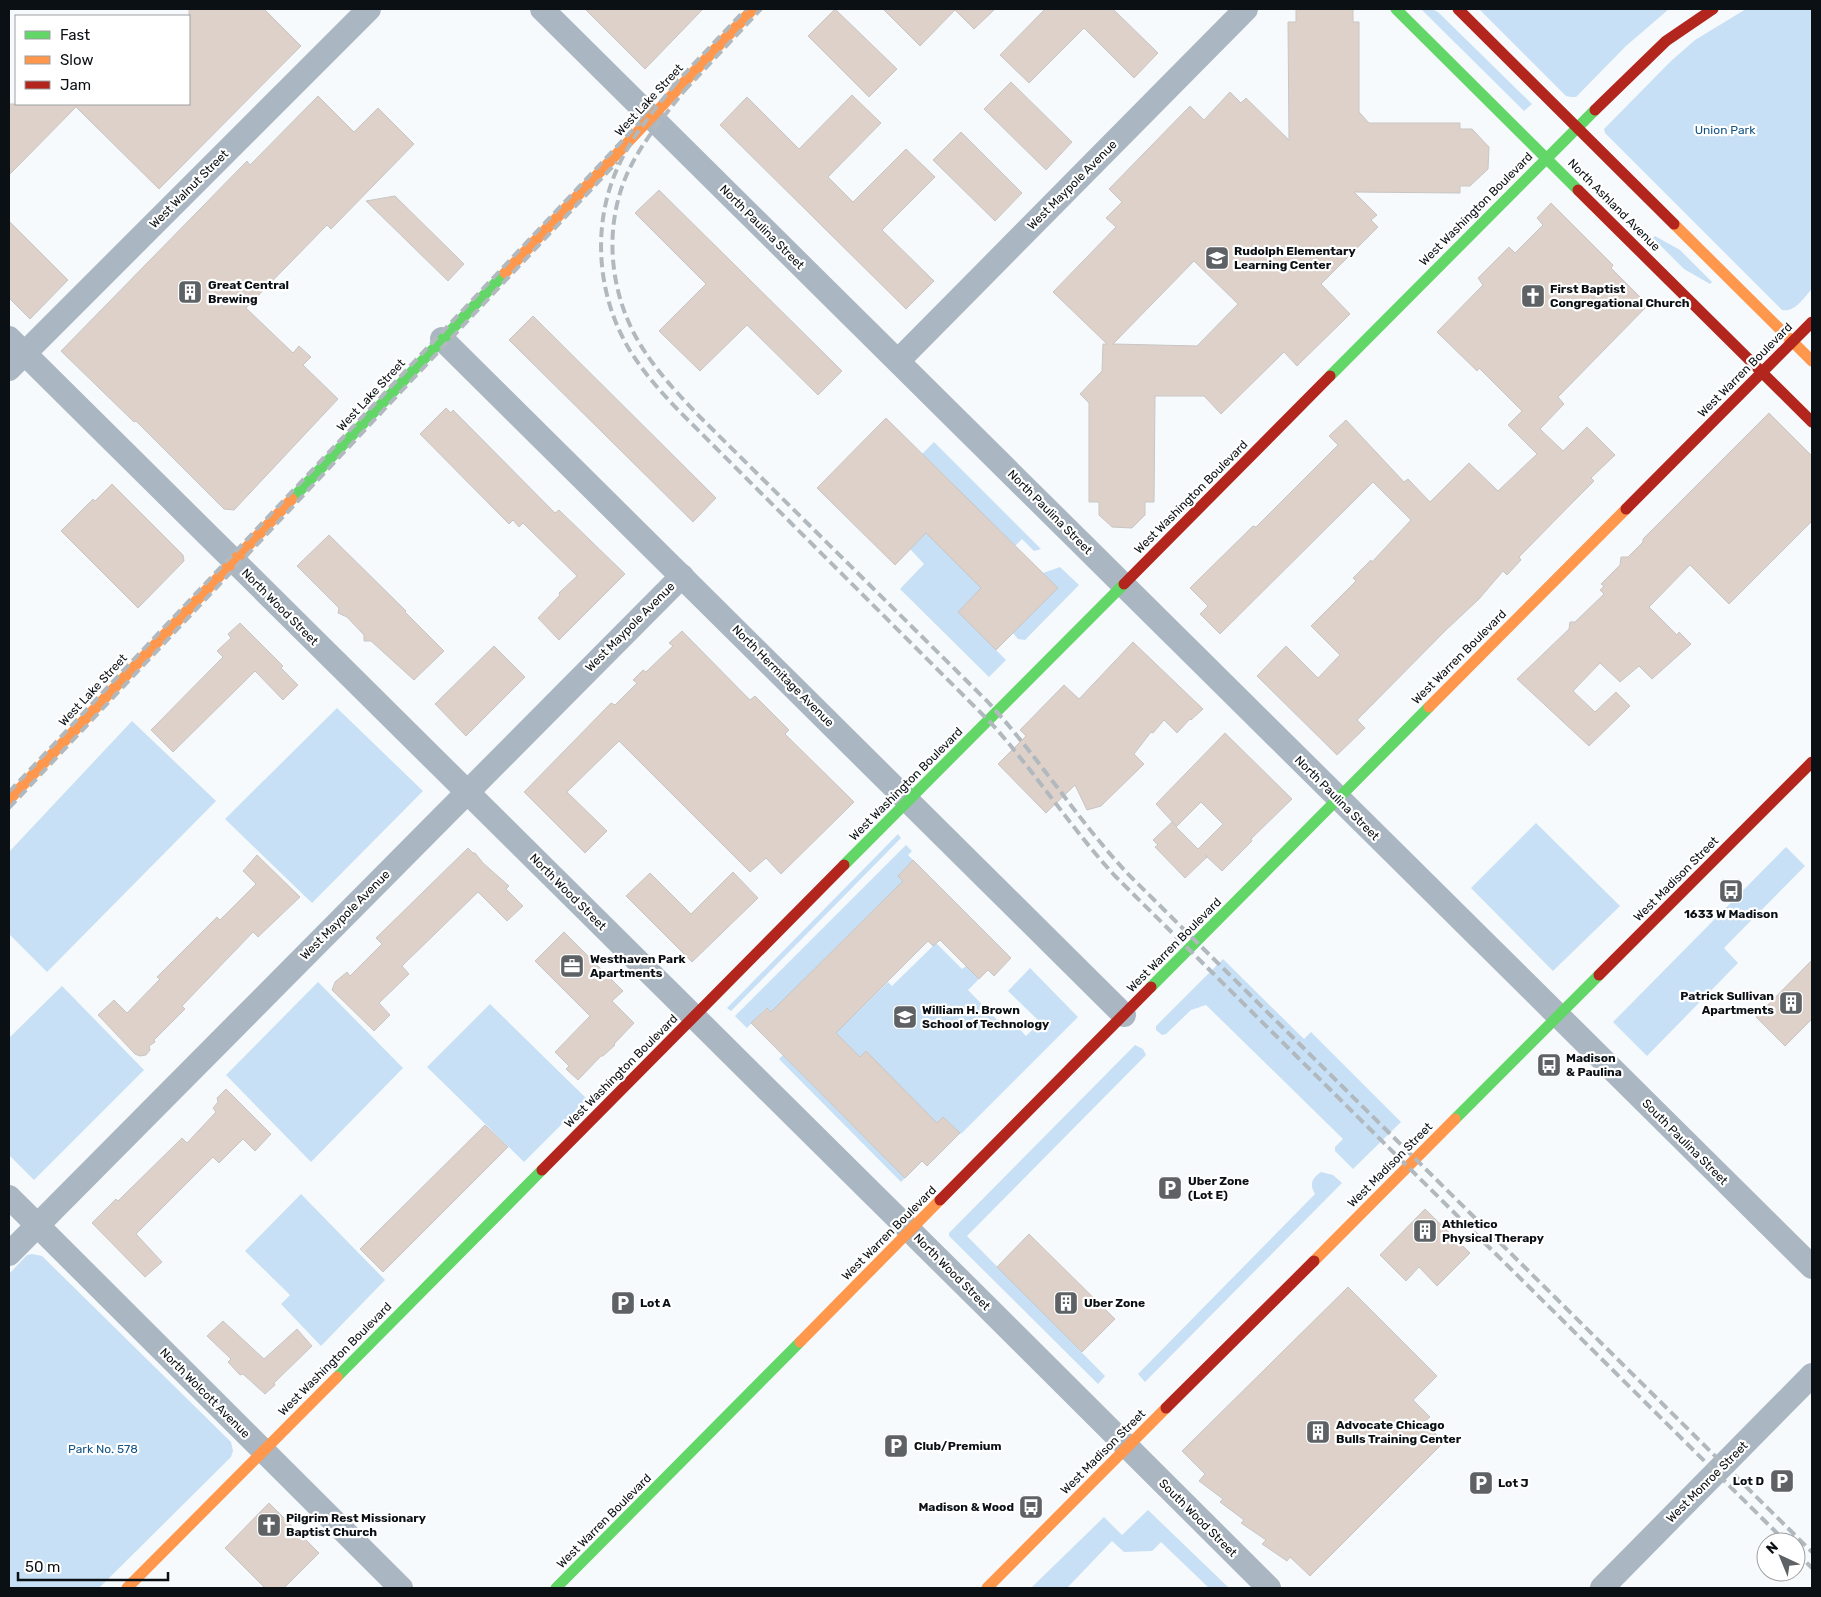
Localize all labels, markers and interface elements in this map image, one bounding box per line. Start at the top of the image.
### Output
legend [15,15,190,105]
text: Fast [60,26,90,44]
text: Slow [60,51,93,69]
street label: West Lake Street [612,61,686,139]
text: Jam [60,76,91,94]
park label: Union Park [1695,123,1756,137]
street label: West Maypole Avenue [1024,137,1120,233]
street label: West Walnut Street [147,147,231,231]
street label: West Washington Boulevard [1416,149,1536,269]
street label: North Ashland Avenue [1565,156,1663,254]
street label: North Paulina Street [717,182,807,272]
place label: Rudolph Elementary Learning Center [1234,244,1356,272]
school or university icon: Rudolph Elementary Learning Center [1204,245,1230,271]
place label: Great Central Brewing [208,278,289,306]
building icon: Great Central Brewing [177,279,203,305]
place label: First Baptist Congregational Church [1550,282,1690,310]
church icon: First Baptist Congregational Church [1520,283,1546,309]
street label: West Warren Boulevard [1695,320,1795,420]
street label: West Lake Street [334,356,408,434]
street label: West Washington Boulevard [1131,437,1251,557]
street label: North Paulina Street [1005,467,1095,557]
street label: North Wood Street [239,566,321,648]
street label: West Maypole Avenue [582,579,678,675]
street label: West Warren Boulevard [1409,607,1509,707]
street label: North Hermitage Avenue [729,622,837,730]
street label: West Lake Street [56,651,130,729]
street label: West Washington Boulevard [846,724,966,844]
street label: North Paulina Street [1292,753,1382,843]
street label: West Madison Street [1631,834,1721,924]
street label: North Wood Street [527,851,609,933]
street label: West Maypole Avenue [297,867,393,963]
bus stop icon: 1633 W Madison [1718,878,1744,904]
street label: West Warren Boulevard [1124,895,1224,995]
place label: 1633 W Madison [1684,907,1778,921]
place label: Westhaven Park Apartments [590,952,686,980]
office icon: Westhaven Park Apartments [559,953,585,979]
place label: Patrick Sullivan Apartments [1680,989,1774,1017]
building icon: Patrick Sullivan Apartments [1778,990,1804,1016]
place label: William H. Brown School of Technology [922,1003,1049,1031]
school or university icon: William H. Brown School of Technology [892,1004,918,1030]
street label: West Washington Boulevard [561,1011,681,1131]
place label: Madison & Paulina [1566,1051,1622,1079]
bus stop icon: Madison & Paulina [1536,1052,1562,1078]
street label: South Paulina Street [1639,1096,1731,1188]
street label: West Madison Street [1345,1120,1435,1210]
place label: Uber Zone (Lot E) [1188,1174,1249,1202]
parking icon: Uber Zone (Lot E) [1157,1175,1183,1201]
street label: West Warren Boulevard [839,1183,939,1283]
place label: Athletico Physical Therapy [1442,1217,1544,1245]
building icon: Athletico Physical Therapy [1412,1218,1438,1244]
street label: North Wood Street [911,1231,993,1313]
parking icon: Lot A [610,1290,636,1316]
building icon: Uber Zone [1053,1290,1079,1316]
place label: Lot A [640,1296,671,1310]
place label: Uber Zone [1084,1296,1145,1310]
street label: West Washington Boulevard [275,1299,395,1419]
street label: North Wolcott Avenue [157,1345,253,1441]
street label: West Madison Street [1058,1407,1148,1497]
place label: Advocate Chicago Bulls Training Center [1336,1418,1462,1446]
building icon: Advocate Chicago Bulls Training Center [1305,1419,1331,1445]
parking icon: Club/Premium [883,1433,909,1459]
street label: West Monroe Street [1663,1438,1751,1526]
place label: Club/Premium [914,1439,1002,1453]
park label: Park No. 578 [68,1442,138,1456]
parking icon: Lot D [1769,1468,1795,1494]
parking icon: Lot J [1468,1470,1494,1496]
street label: West Warren Boulevard [554,1471,654,1571]
place label: Lot D [1733,1474,1764,1488]
street label: South Wood Street [1156,1476,1240,1560]
place label: Lot J [1498,1476,1529,1490]
bus stop icon: Madison & Wood [1018,1494,1044,1520]
place label: Madison & Wood [918,1500,1014,1514]
place label: Pilgrim Rest Missionary Baptist Church [286,1511,426,1539]
church icon: Pilgrim Rest Missionary Baptist Church [256,1512,282,1538]
north arrow [1756,1532,1806,1582]
text: N [1763,1538,1782,1558]
scale bar [18,1550,168,1582]
text: 50 m [25,1558,60,1576]

